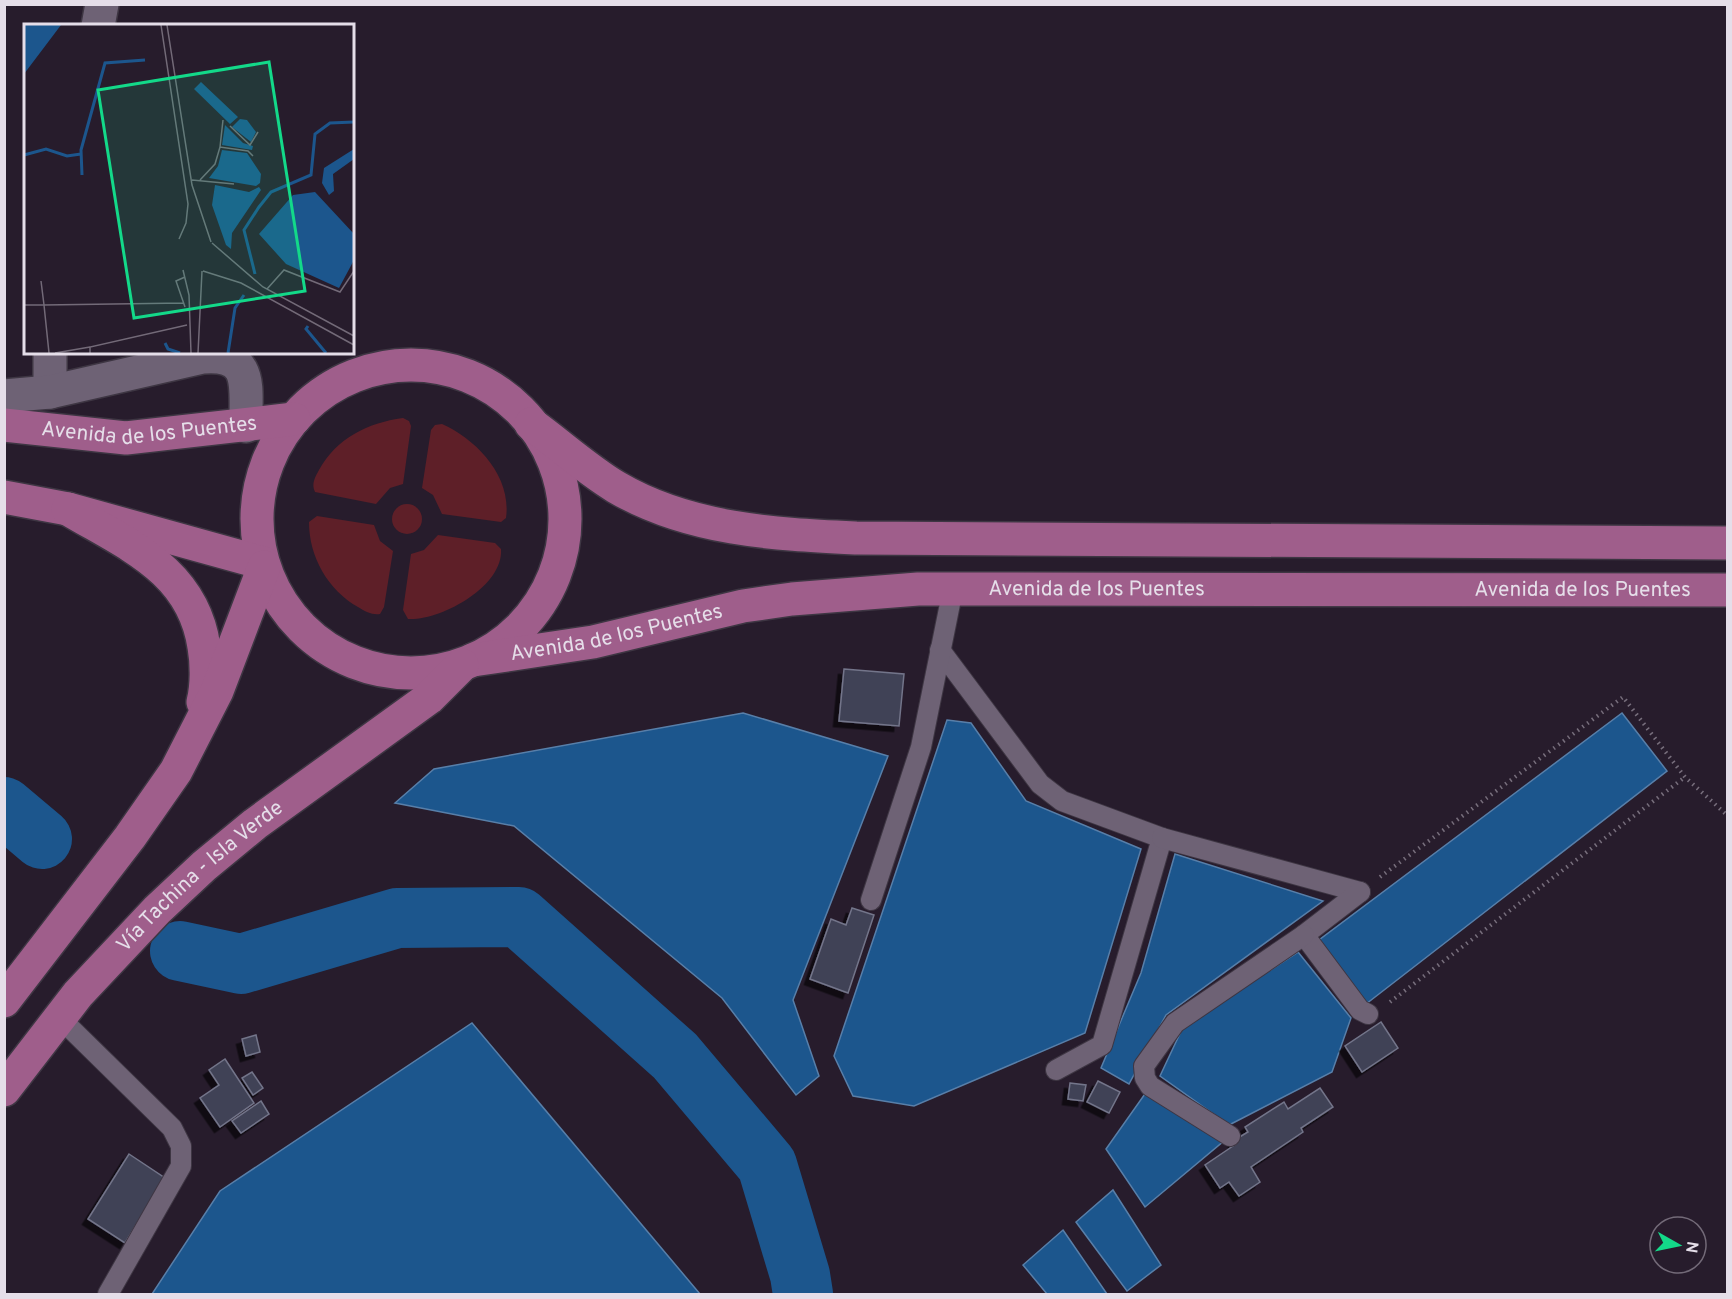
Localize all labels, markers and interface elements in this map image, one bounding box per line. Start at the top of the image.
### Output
inset map [24,24,354,354]
street label: Avenida de los Puentes [40,410,258,452]
street label: Avenida de los Puentes [988,576,1205,603]
street label: Avenida de los Puentes [1474,576,1691,603]
street label: Avenida de los Puentes [508,598,725,668]
street label: Vía Tachina - Isla Verde [111,794,289,958]
north arrow [1648,1215,1708,1275]
text: N [1680,1240,1702,1254]

